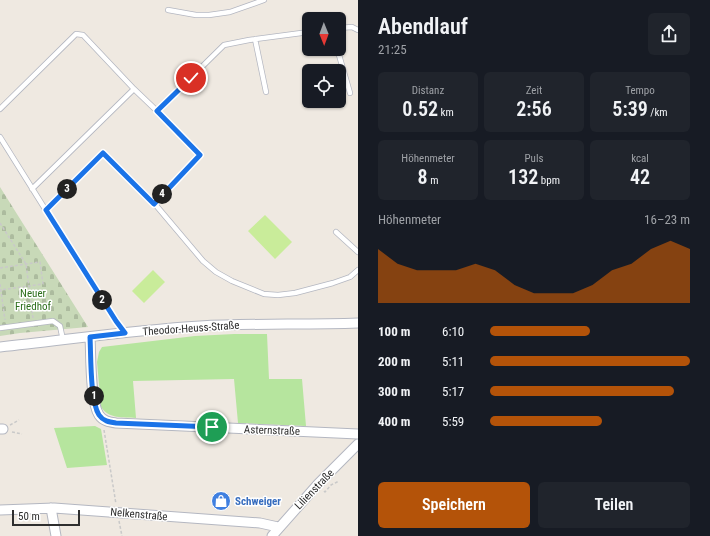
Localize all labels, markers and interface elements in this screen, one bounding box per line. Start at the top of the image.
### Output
north arrow [302,12,346,56]
map controls [302,12,346,108]
button: share [648,13,690,55]
text: Abendlauf [378,14,468,39]
text: 21:25 [378,42,407,57]
pin [174,61,208,95]
button: locate [302,64,346,108]
icon: check [180,67,202,89]
text: Distanz [412,84,444,97]
text: Zeit [526,84,542,97]
text: Tempo [625,84,655,97]
text: 0.52 [402,97,438,121]
text: 2:56 [516,97,552,121]
text: 5:39 [612,97,648,121]
text: km [438,106,454,119]
text: /km [648,106,668,119]
text: Höhenmeter [401,152,455,165]
text: Puls [525,152,543,165]
text: kcal [631,152,649,165]
text: 8 [418,165,428,189]
text: 132 [508,165,538,189]
text: 42 [630,165,650,189]
text: m [428,174,438,187]
text: bpm [538,174,560,187]
pin: 3 [57,179,77,199]
text: 3 [64,182,70,195]
pin: 4 [152,184,172,204]
text: 4 [159,187,165,200]
text: Höhenmeter [378,212,441,227]
text: 16–23 m [644,212,690,227]
park label: Neuer Friedhof [15,287,51,313]
pin: 2 [92,290,112,310]
text: 2 [99,293,105,306]
street label: Theodor-Heuss-Straße [142,319,240,338]
text: 100 m [378,324,410,339]
text: 6:10 [442,324,464,339]
text: 200 m [378,354,410,369]
text: 5:11 [442,354,464,369]
text: 300 m [378,384,410,399]
text: 5:17 [442,384,464,399]
pin: 1 [84,386,104,406]
text: 1 [91,389,97,402]
pin [195,410,229,444]
text: 400 m [378,414,410,429]
text: 5:59 [442,414,464,429]
icon: arrive [201,416,223,438]
street label: Asternstraße [244,423,300,438]
street label: Lilienstraße [292,467,337,512]
button: Speichern [378,482,530,528]
button: Teilen [538,482,690,528]
shop icon: Schweiger [210,490,232,512]
place label: Schweiger [235,495,281,508]
street label: Nelkenstraße [110,506,168,523]
scale bar [12,508,80,527]
text: 50 m [18,510,40,523]

